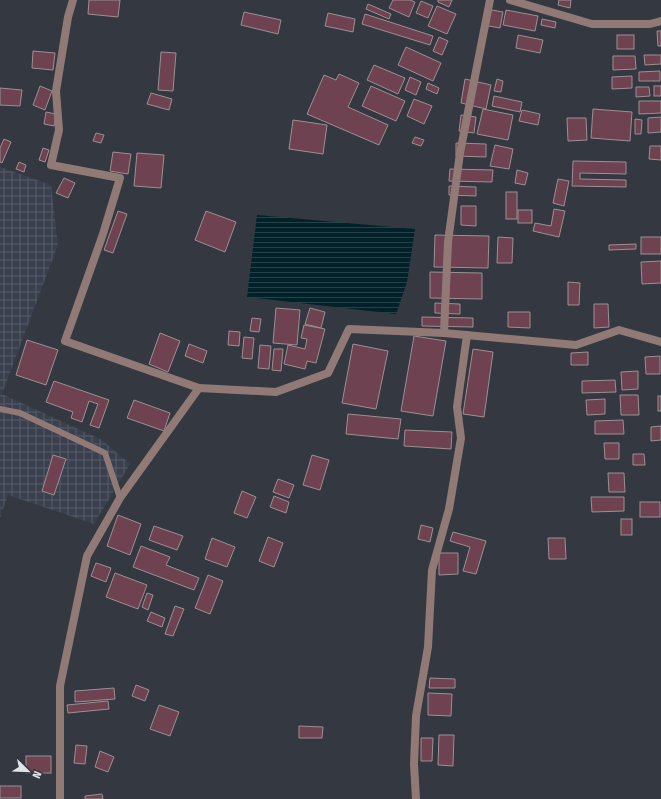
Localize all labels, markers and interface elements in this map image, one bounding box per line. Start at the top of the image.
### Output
north arrow [8,751,48,791]
text: N [29,769,44,780]

